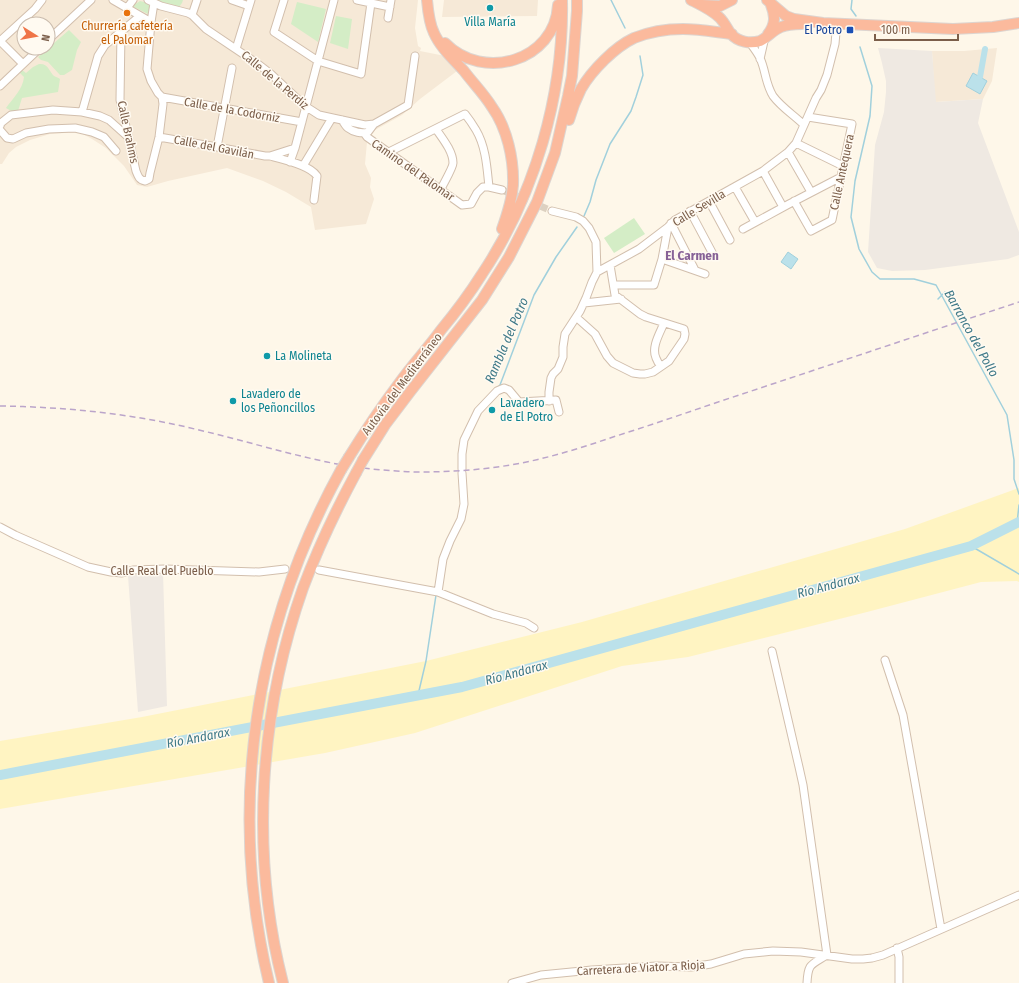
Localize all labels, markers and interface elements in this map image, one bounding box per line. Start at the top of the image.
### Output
marker: Villa María [485,3,495,13]
marker: Churrería cafetería el Palomar [122,8,132,18]
place label: Villa María [464,15,516,29]
north arrow [16,16,56,56]
scale bar [875,16,958,42]
place label: Churrería cafetería el Palomar [81,19,173,47]
place label: El Potro [804,23,842,37]
text: 100 m [881,23,910,37]
marker: El Potro [845,25,855,35]
text: N [38,33,52,42]
street label: Calle de la Perdiz [238,48,312,112]
street label: Calle de la Codorniz [183,95,281,125]
street label: Calle Brahms [115,99,141,165]
street label: Calle del Gavilán [173,132,255,162]
street label: Calle Antequera [827,133,857,211]
street label: Camino del Palomar [369,136,458,204]
street label: Calle Sevilla [670,187,728,229]
district label: El Carmen [665,248,719,263]
water label: Barranco del Pollo [941,287,1002,380]
water label: Rambla del Potro [482,295,531,385]
street label: Autovía del Mediterráneo [359,330,445,438]
place label: La Molineta [275,349,332,363]
marker: La Molineta [262,351,272,361]
place label: Lavadero de los Peñoncillos [241,387,315,415]
marker: Lavadero de los Peñoncillos [228,396,238,406]
place label: Lavadero de El Potro [500,396,553,424]
marker: Lavadero de El Potro [487,405,497,415]
street label: Calle Real del Pueblo [110,564,214,578]
water label: Río Andarax [795,570,861,601]
water label: Río Andarax [483,657,549,688]
water label: Río Andarax [165,724,231,751]
street label: Carretera de Viator a Rioja [576,958,706,978]

